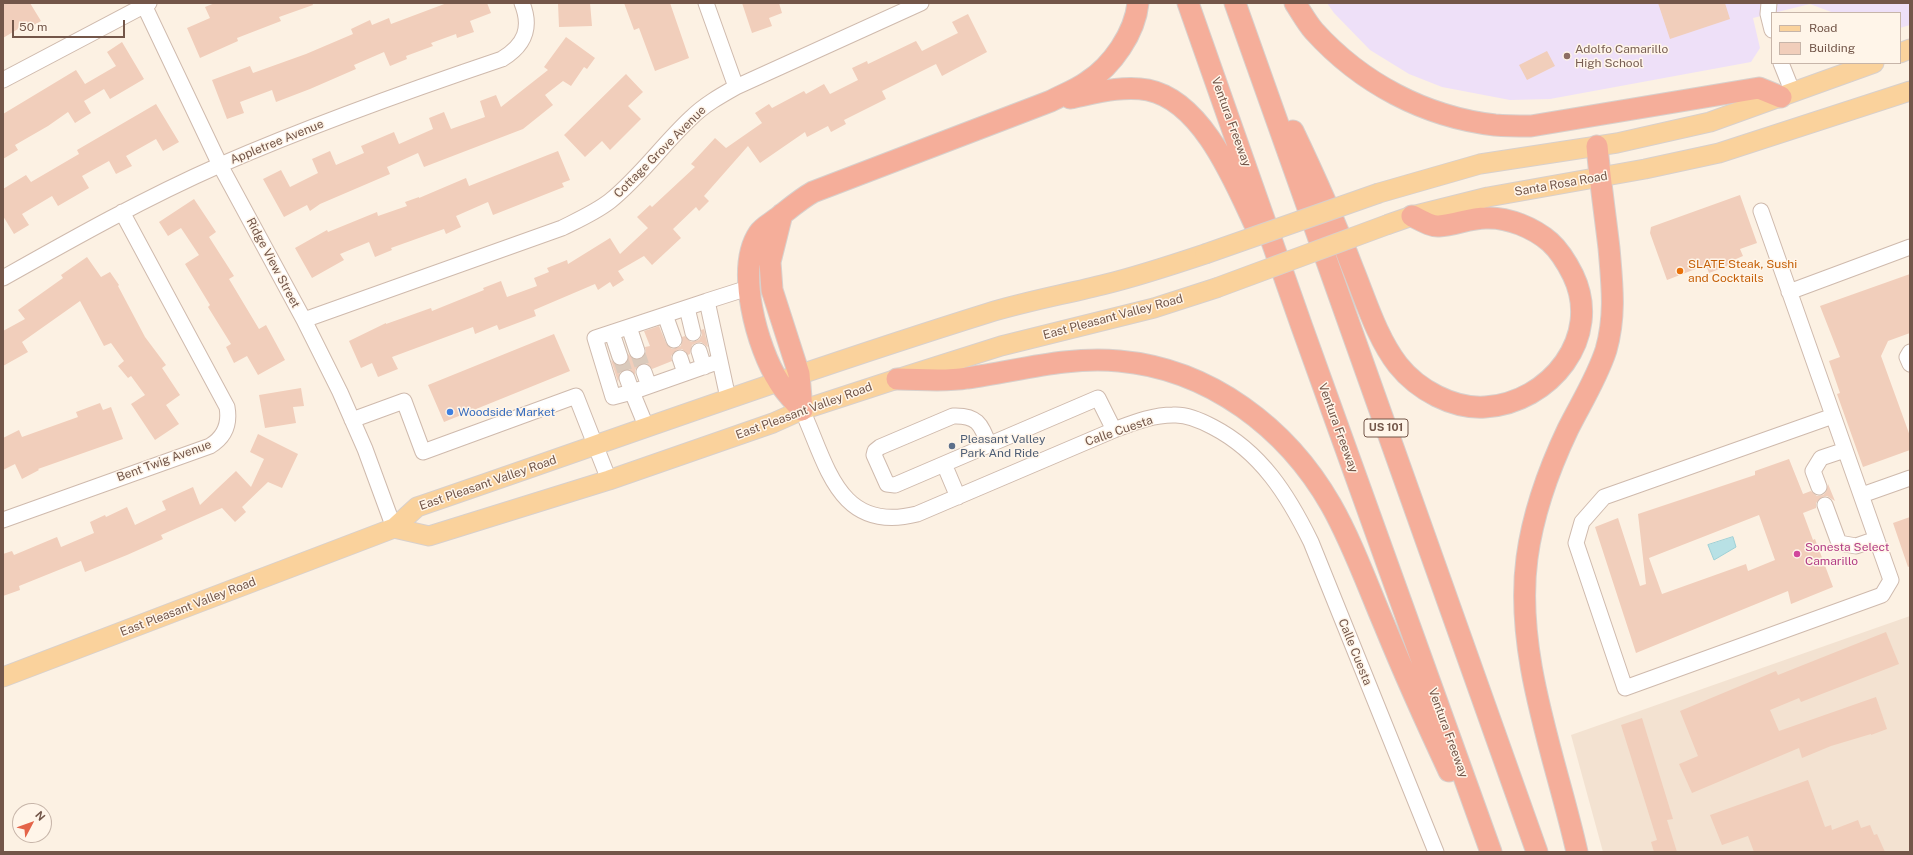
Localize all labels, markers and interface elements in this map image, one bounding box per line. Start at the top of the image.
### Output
scale bar [14,12,127,38]
legend [1771,12,1901,64]
text: 50 m [19,20,47,34]
text: Road [1809,21,1837,35]
text: Building [1809,41,1855,55]
place label: Adolfo Camarillo High School [1575,42,1668,70]
marker: Adolfo Camarillo High School [1562,51,1572,61]
street label: Ventura Freeway [1208,75,1254,169]
street label: Cottage Grove Avenue [611,103,709,201]
street label: Appletree Avenue [228,117,326,167]
street label: Santa Rosa Road [1513,169,1609,199]
street label: Ridge View Street [243,215,303,311]
place label: SLATE Steak, Sushi and Cocktails [1688,257,1797,285]
marker: SLATE Steak, Sushi and Cocktails [1675,266,1685,276]
street label: East Pleasant Valley Road [1042,291,1184,343]
street label: East Pleasant Valley Road [734,380,874,442]
street label: Ventura Freeway [1315,381,1361,475]
place label: Woodside Market [458,405,555,419]
marker: Woodside Market [445,407,455,417]
street label: Calle Cuesta [1083,413,1155,449]
road number: US 101 [1364,419,1408,437]
place label: Pleasant Valley Park And Ride [960,432,1045,460]
street label: Bent Twig Avenue [115,437,213,485]
marker: Pleasant Valley Park And Ride [947,441,957,451]
street label: East Pleasant Valley Road [418,453,558,513]
place label: Sonesta Select Camarillo [1805,540,1890,568]
marker: Sonesta Select Camarillo [1792,549,1802,559]
street label: East Pleasant Valley Road [118,574,258,640]
street label: Calle Cuesta [1335,617,1375,687]
street label: Ventura Freeway [1425,686,1471,780]
north arrow [12,803,52,843]
text: N [33,809,48,823]

